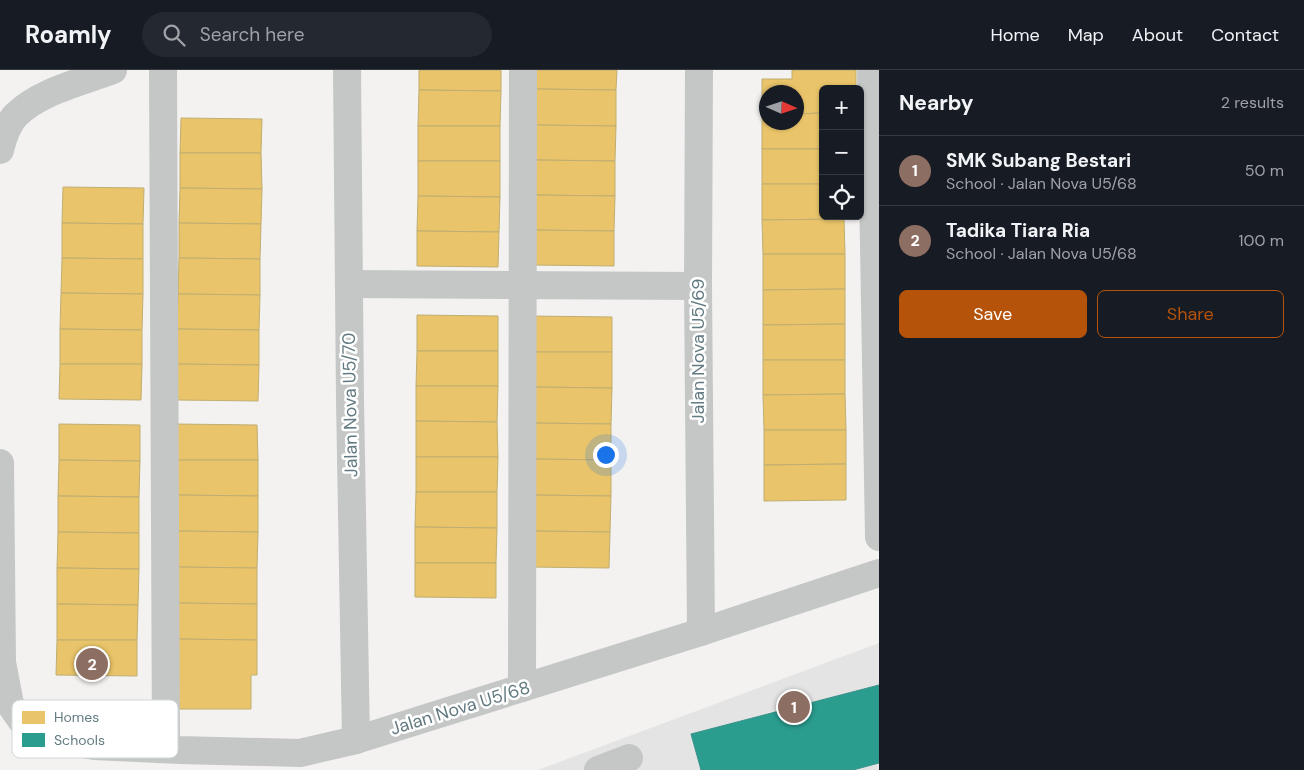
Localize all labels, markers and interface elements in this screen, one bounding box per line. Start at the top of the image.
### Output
search box [142,12,492,57]
text: Roamly [25,19,112,50]
icon: search [160,21,188,49]
text: Search here [200,22,304,47]
text: Home [990,23,1040,47]
text: Map [1068,23,1104,47]
text: About [1132,23,1183,47]
text: Contact [1211,23,1279,47]
north arrow [759,85,804,130]
map controls [819,85,864,220]
button: + [819,85,864,130]
text: Nearby [899,89,973,117]
text: 2 results [1221,92,1284,113]
button: − [819,130,864,175]
text: SMK Subang Bestari [946,148,1131,173]
text: 1 [912,160,918,181]
text: 50 m [1245,160,1284,181]
text: School · Jalan Nova U5/68 [946,173,1137,194]
button: locate [819,175,864,220]
text: Tadika Tiara Ria [946,218,1090,243]
text: 2 [910,230,920,251]
text: 100 m [1239,230,1284,251]
text: School · Jalan Nova U5/68 [946,243,1137,264]
street label: Jalan Nova U5/69 [686,278,710,424]
button: Save [899,290,1087,338]
button: Share [1097,290,1284,338]
street label: Jalan Nova U5/70 [337,332,363,478]
your location [593,442,619,468]
pin: 2 [76,645,108,683]
street label: Jalan Nova U5/68 [387,675,533,741]
pin: 1 [778,688,810,726]
legend [12,700,178,758]
text: Homes [54,708,99,726]
text: Schools [54,731,105,749]

